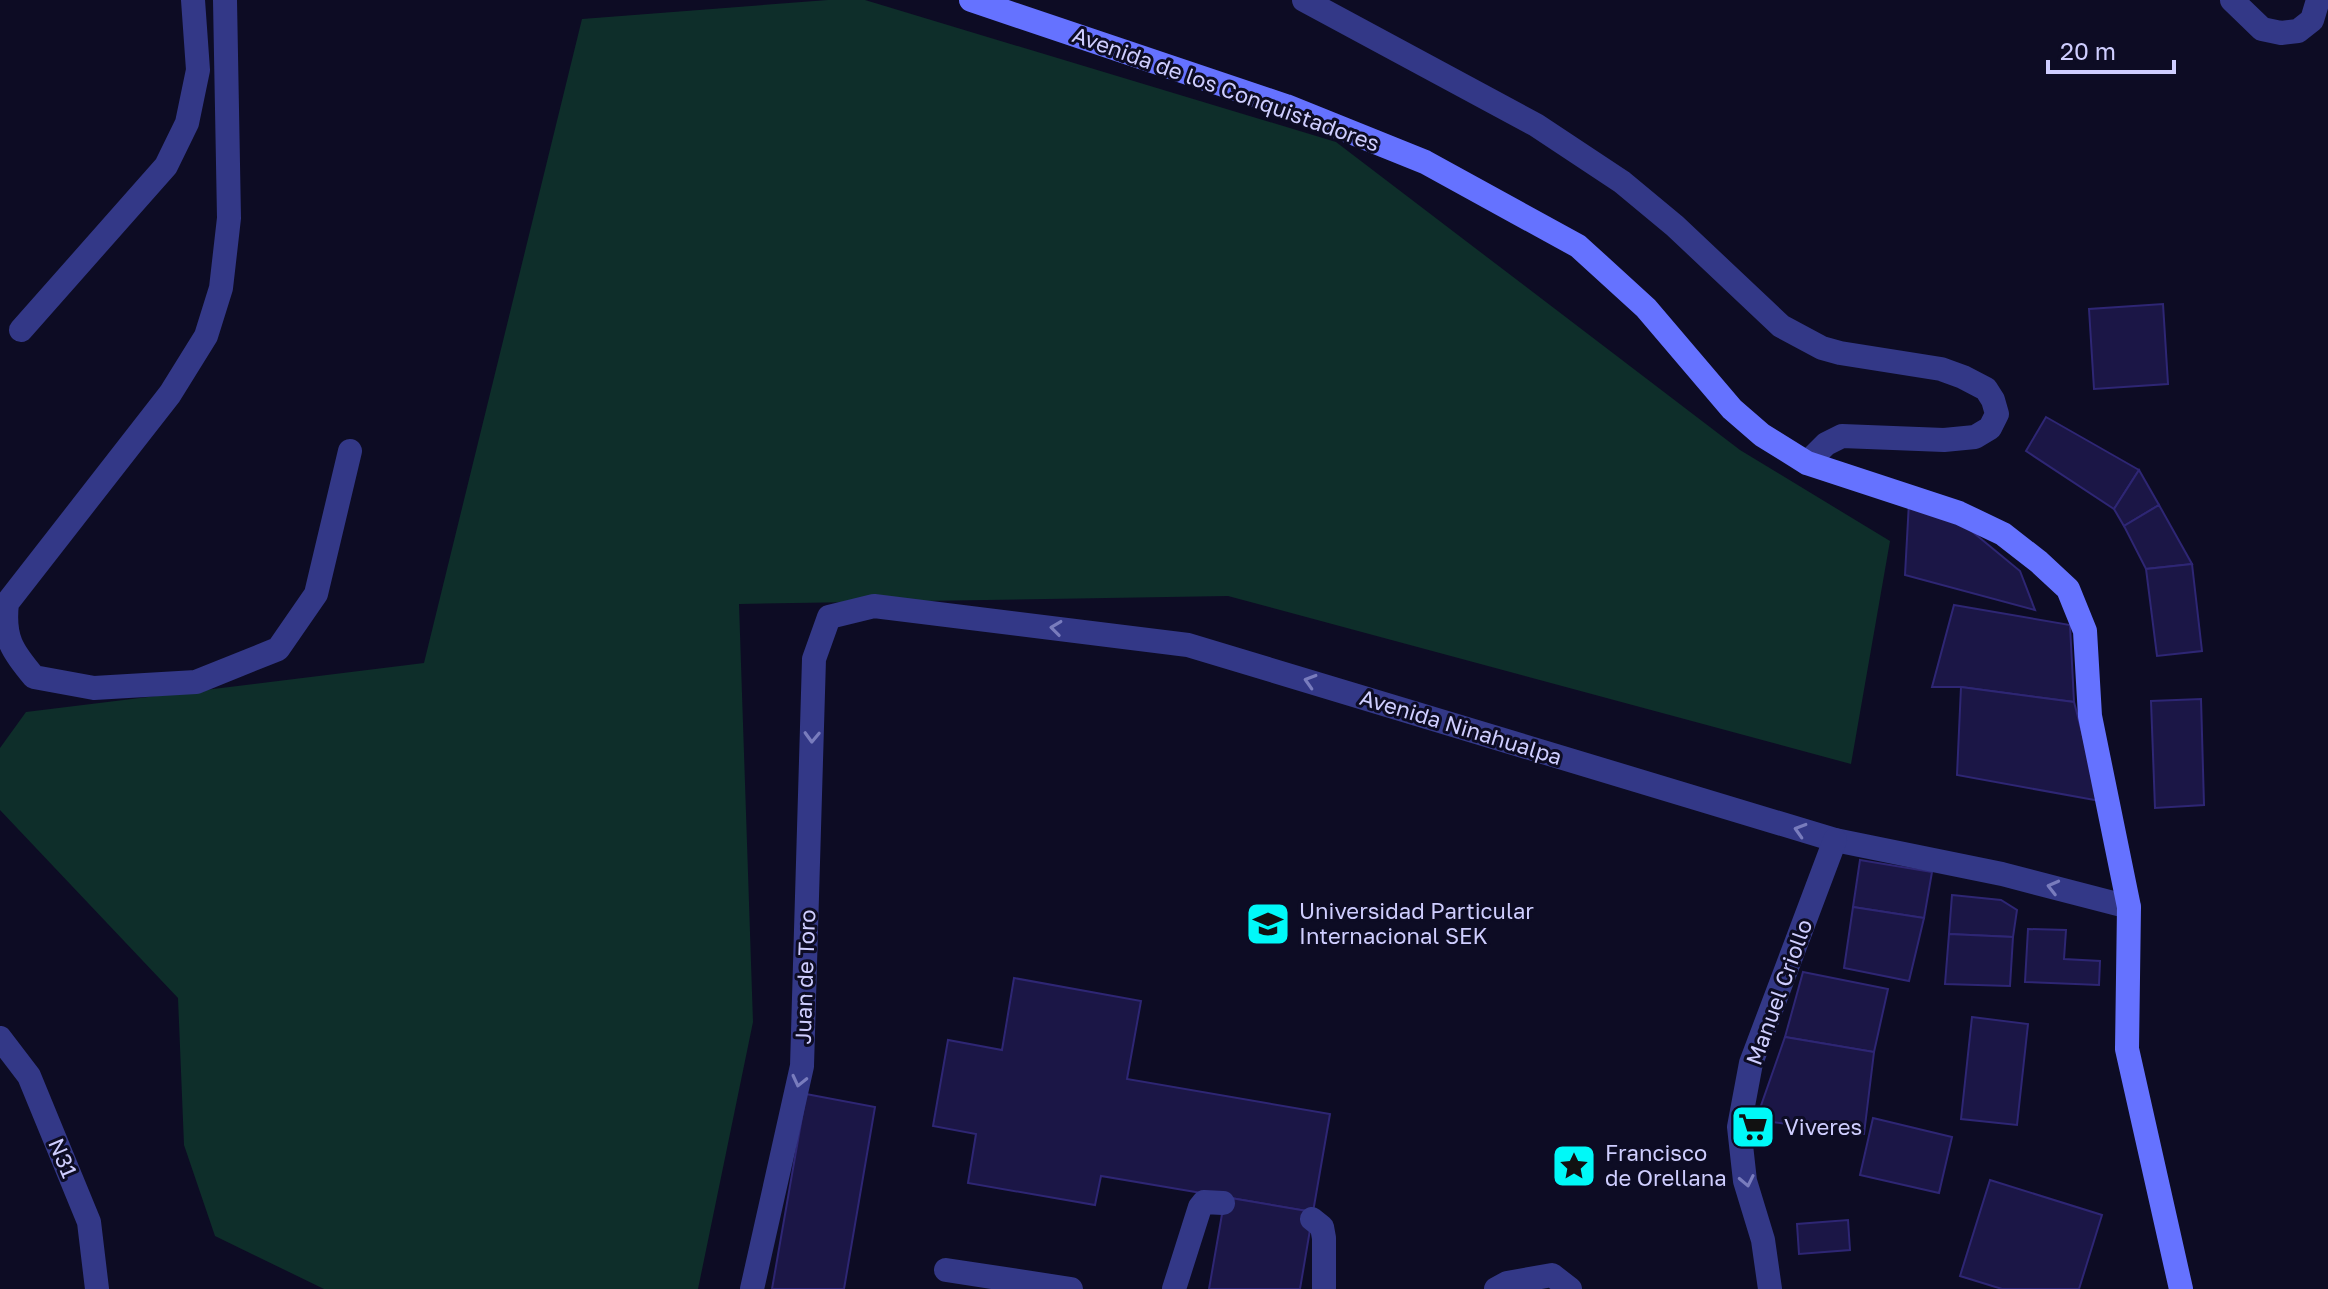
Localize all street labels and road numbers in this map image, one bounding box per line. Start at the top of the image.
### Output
street label: Avenida de los Conquistadores [1069,20,1383,157]
street label: Avenida Ninahualpa [1357,683,1565,770]
street label: Juan de Toro [789,909,820,1045]
street label: Manuel Criollo [1740,915,1817,1068]
street label: N31 [43,1134,84,1182]

